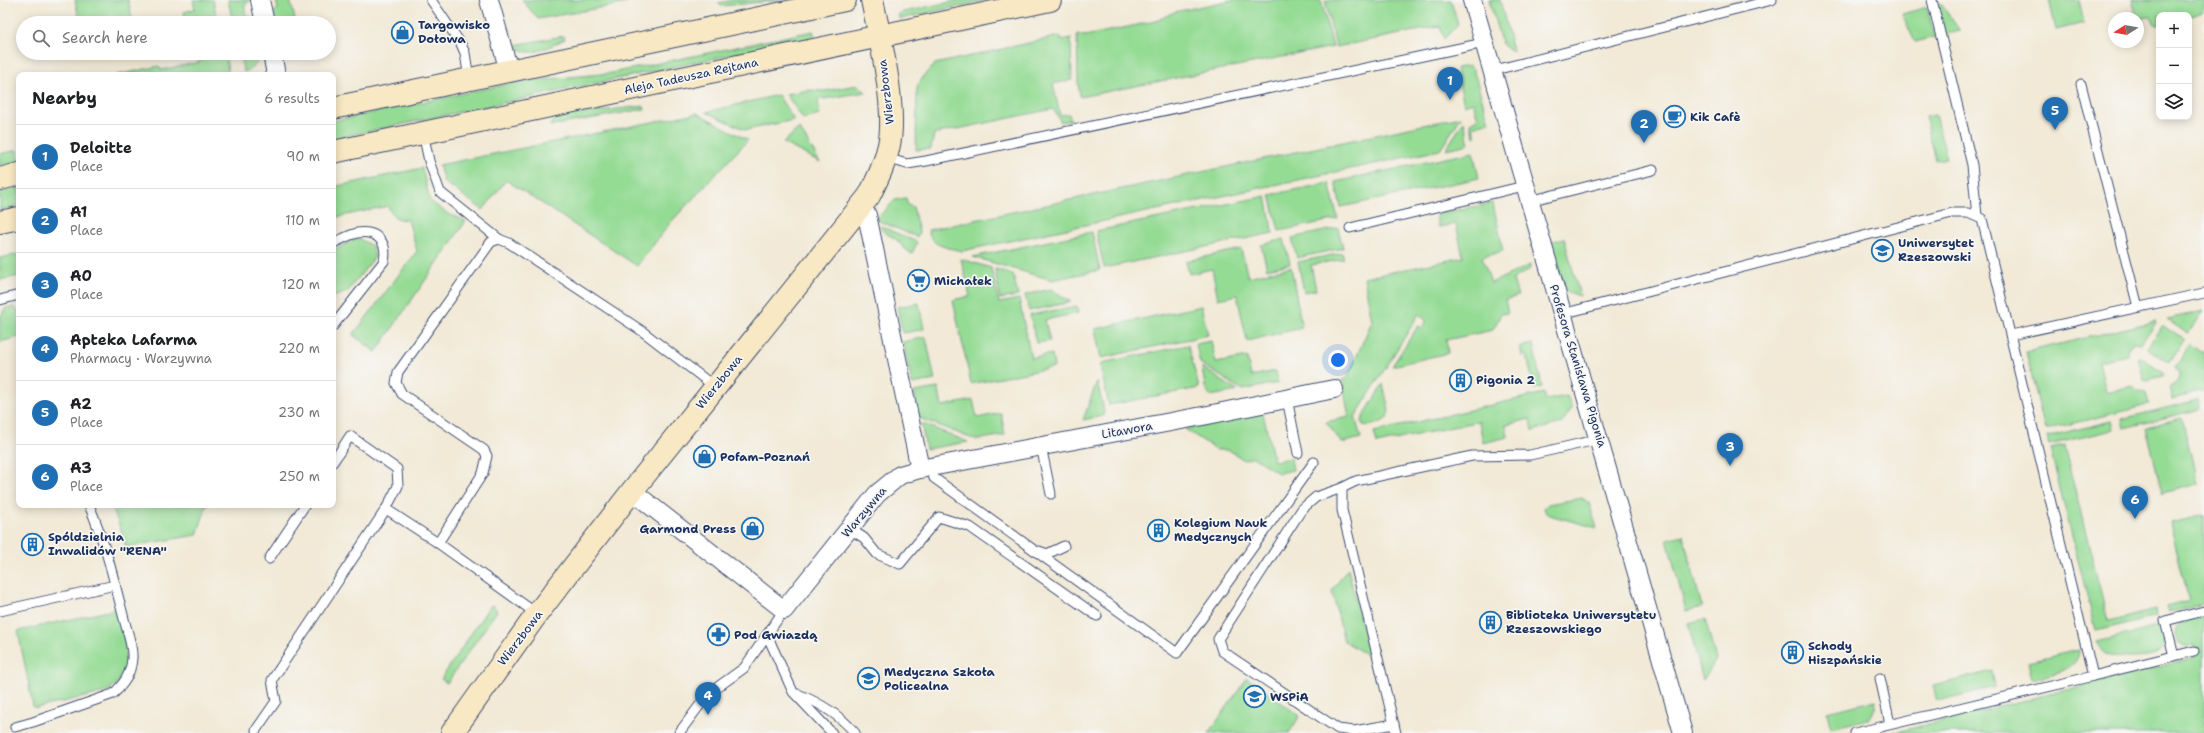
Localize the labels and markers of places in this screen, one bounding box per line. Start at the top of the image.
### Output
place label: Targowisko Dołowa [418,17,490,47]
shop icon: Targowisko Dołowa [389,19,415,45]
pin: 1 [1437,67,1463,100]
pin: 5 [2042,97,2068,130]
cafe icon: Kik Cafè [1661,104,1687,130]
place label: Kik Cafè [1690,109,1741,125]
pin: 2 [1631,110,1657,143]
place label: Uniwersytet Rzeszowski [1898,235,1974,265]
school or university icon: Uniwersytet Rzeszowski [1869,237,1895,263]
supermarket icon: Michałek [905,268,931,294]
place label: Michałek [934,273,992,289]
building icon: Pigonia 2 [1447,367,1473,393]
place label: Pigonia 2 [1476,372,1536,388]
pin: 3 [1717,433,1743,466]
shop icon: Pofam-Poznań [691,444,717,470]
place label: Pofam-Poznań [720,449,810,465]
pin: 6 [2122,486,2148,519]
place label: Kolegium Nauk Medycznych [1174,515,1268,545]
shop icon: Garmond Press [739,516,765,542]
building icon: Kolegium Nauk Medycznych [1145,517,1171,543]
place label: Garmond Press [640,521,736,537]
place label: Spóldzielnia Inwalidów "RENA" [48,529,167,559]
building icon: Spóldzielnia Inwalidów "RENA" [20,531,46,557]
place label: Biblioteka Uniwersytetu Rzeszowskiego [1506,607,1656,637]
building icon: Biblioteka Uniwersytetu Rzeszowskiego [1478,609,1504,635]
pharmacy icon: Pod Gwiazdą [705,622,731,648]
place label: Pod Gwiazdą [734,627,818,643]
place label: Schody Hiszpańskie [1808,638,1882,668]
building icon: Schody Hiszpańskie [1780,640,1806,666]
place label: Medyczna Szkoła Policealna [884,664,996,694]
school or university icon: Medyczna Szkoła Policealna [856,666,882,692]
pin: 4 [695,682,721,715]
school or university icon: WSPiA [1241,684,1267,710]
place label: WSPiA [1270,689,1309,705]

